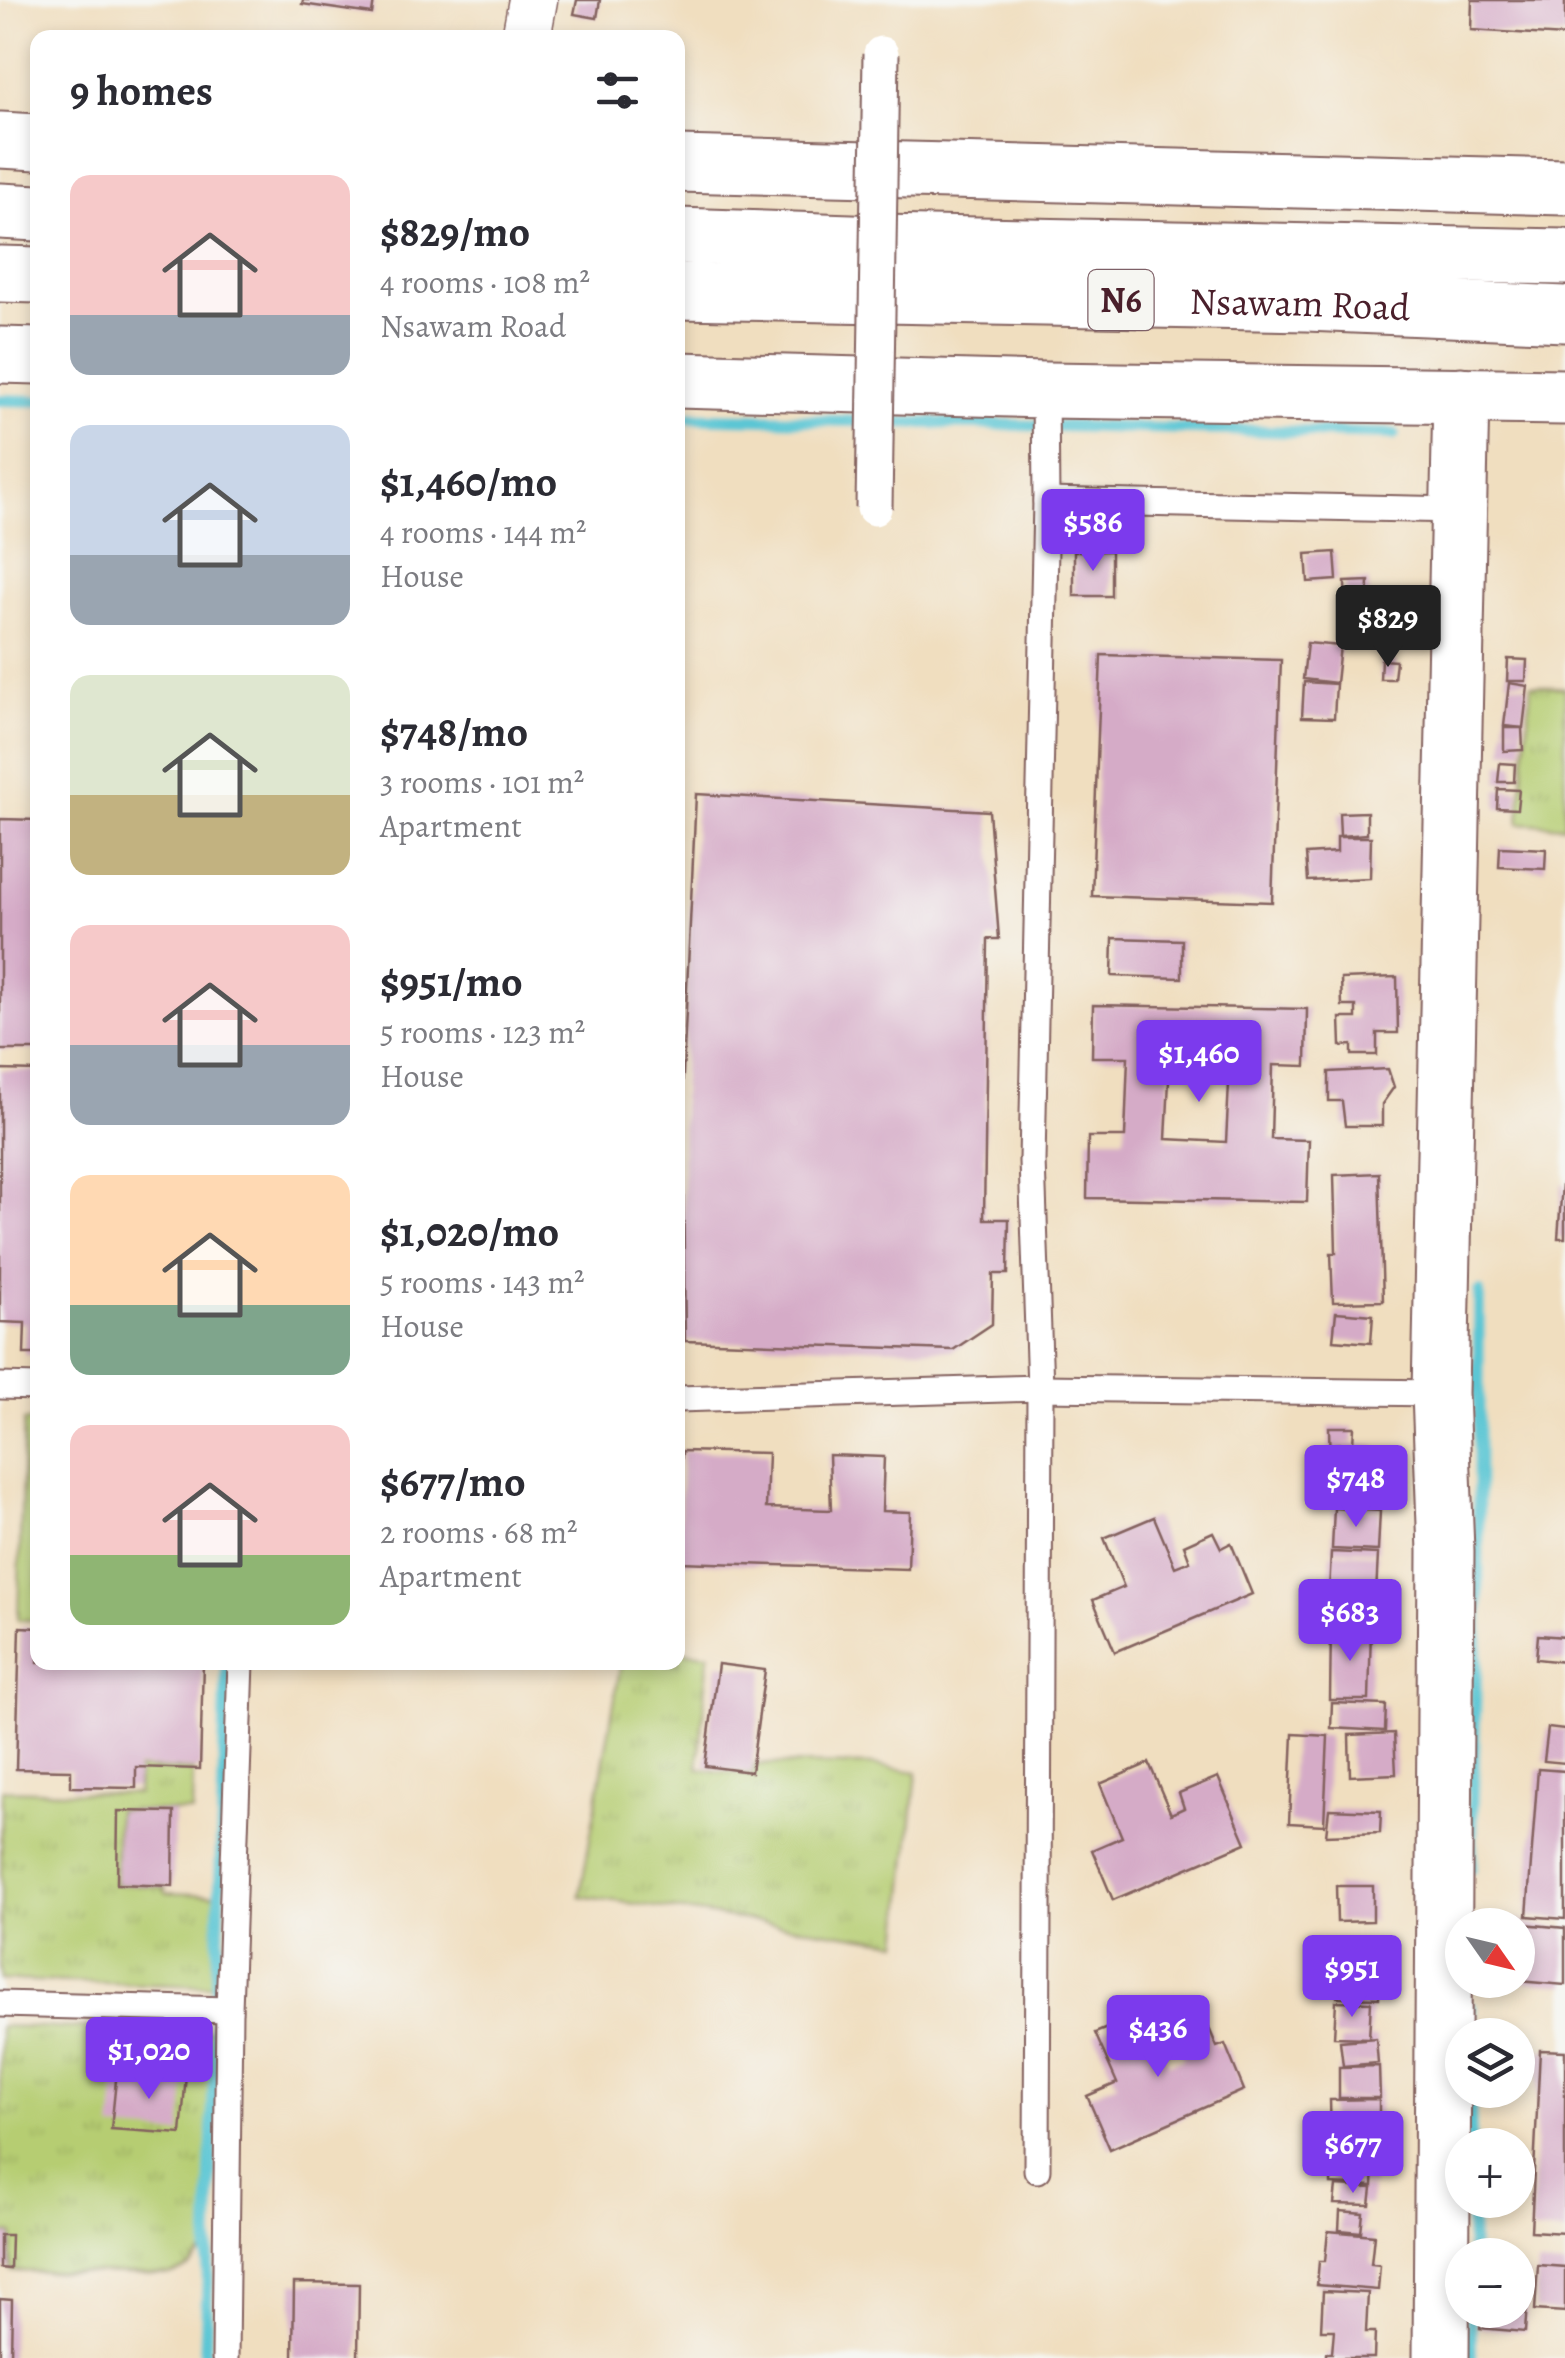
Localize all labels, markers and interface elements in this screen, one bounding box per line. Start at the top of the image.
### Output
text: 9 homes [70,62,213,119]
icon: filters [590,63,645,118]
text: $829/mo [380,203,530,260]
icon: home [150,215,270,335]
text: 4 rooms · 108 m² [380,260,590,304]
road number: N6 [1088,270,1154,330]
street label: Nsawam Road [1189,275,1412,333]
text: Nsawam Road [380,304,566,348]
text: $1,460/mo [380,453,557,510]
icon: home [150,465,270,585]
pin: $586 [1034,489,1152,574]
text: $586 [1064,499,1122,543]
text: 4 rooms · 144 m² [380,510,587,554]
text: House [380,554,464,598]
pin: $829 [1329,585,1447,670]
text: $829 [1358,595,1418,639]
text: $748/mo [380,703,528,760]
icon: home [150,715,270,835]
text: 3 rooms · 101 m² [380,760,584,804]
text: Apartment [380,804,522,848]
text: $951/mo [380,953,523,1010]
icon: home [150,965,270,1085]
text: 5 rooms · 123 m² [380,1010,585,1054]
pin: $1,460 [1118,1020,1280,1105]
text: $1,460 [1158,1030,1240,1074]
text: House [380,1054,464,1098]
text: $1,020/mo [380,1203,559,1260]
icon: home [150,1215,270,1335]
text: 5 rooms · 143 m² [380,1260,585,1304]
text: House [380,1304,464,1348]
pin: $748 [1297,1445,1415,1530]
text: $677/mo [380,1453,526,1510]
text: $748 [1327,1455,1385,1499]
icon: home [150,1465,270,1585]
text: 2 rooms · 68 m² [380,1510,578,1554]
text: Apartment [380,1554,522,1598]
pin: $683 [1291,1579,1409,1664]
text: $683 [1321,1589,1379,1633]
north arrow [1445,1908,1535,1998]
map controls [1445,1908,1535,2328]
pin: $951 [1293,1935,1411,2020]
text: $951 [1325,1945,1379,1989]
pin: $436 [1099,1995,1217,2080]
text: $436 [1129,2005,1187,2049]
pin: $1,020 [68,2017,230,2102]
button: layers [1445,2018,1535,2108]
text: $1,020 [108,2027,190,2071]
pin: $677 [1294,2111,1412,2196]
text: $677 [1324,2121,1382,2165]
button: + [1445,2128,1535,2218]
button: − [1445,2238,1535,2328]

